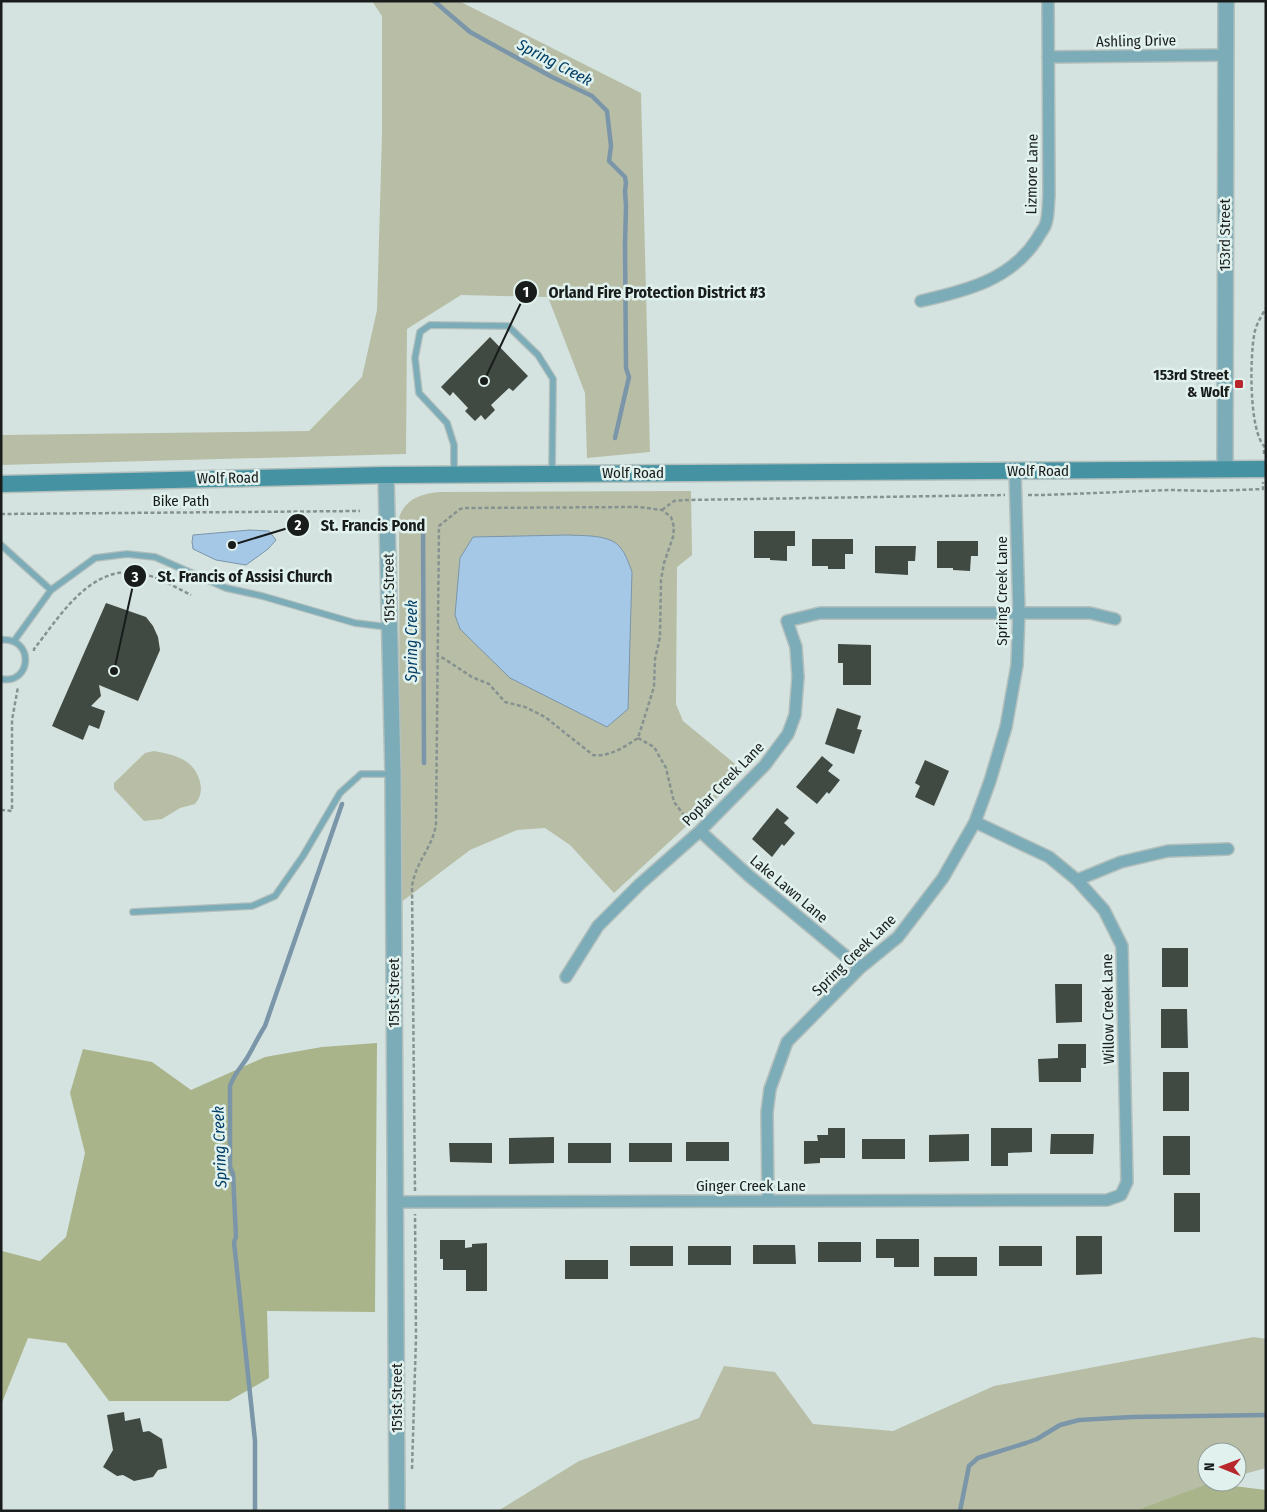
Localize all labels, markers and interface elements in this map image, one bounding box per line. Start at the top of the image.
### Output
street label: Ashling Drive [1096,31,1176,51]
water label: Spring Creek [513,34,596,90]
street label: Lizmore Lane [1022,133,1042,215]
street label: 153rd Street [1216,199,1234,271]
callout: Orland Fire Protection District #3 [514,277,776,308]
text: 1 [523,283,529,301]
text: Orland Fire Protection District #3 [549,283,766,302]
place label: 153rd Street & Wolf [1153,366,1230,401]
marker: 153rd Street & Wolf [1233,378,1245,390]
street label: Wolf Road [1007,462,1069,480]
street label: Wolf Road [602,464,664,482]
street label: Wolf Road [197,468,259,488]
street label: Bike Path [152,492,210,510]
callout: St. Francis Pond [285,510,435,541]
text: 2 [294,516,302,534]
text: St. Francis Pond [321,516,425,535]
street label: Spring Creek Lane [993,536,1011,646]
street label: 151st Street [379,553,399,623]
callout: St. Francis of Assisi Church [123,561,342,592]
text: St. Francis of Assisi Church [158,567,332,586]
text: 3 [130,568,139,586]
water label: Spring Creek [402,600,421,683]
street label: Poplar Creek Lane [678,738,768,830]
street label: Lake Lawn Lane [746,851,832,927]
street label: Spring Creek Lane [808,910,900,1000]
street label: Willow Creek Lane [1098,953,1118,1065]
street label: 151st Street [385,958,403,1028]
water label: Spring Creek [209,1106,230,1189]
street label: Ginger Creek Lane [696,1177,806,1195]
street label: 151st Street [388,1363,406,1433]
north arrow [1197,1442,1247,1492]
text: N [1201,1462,1218,1471]

